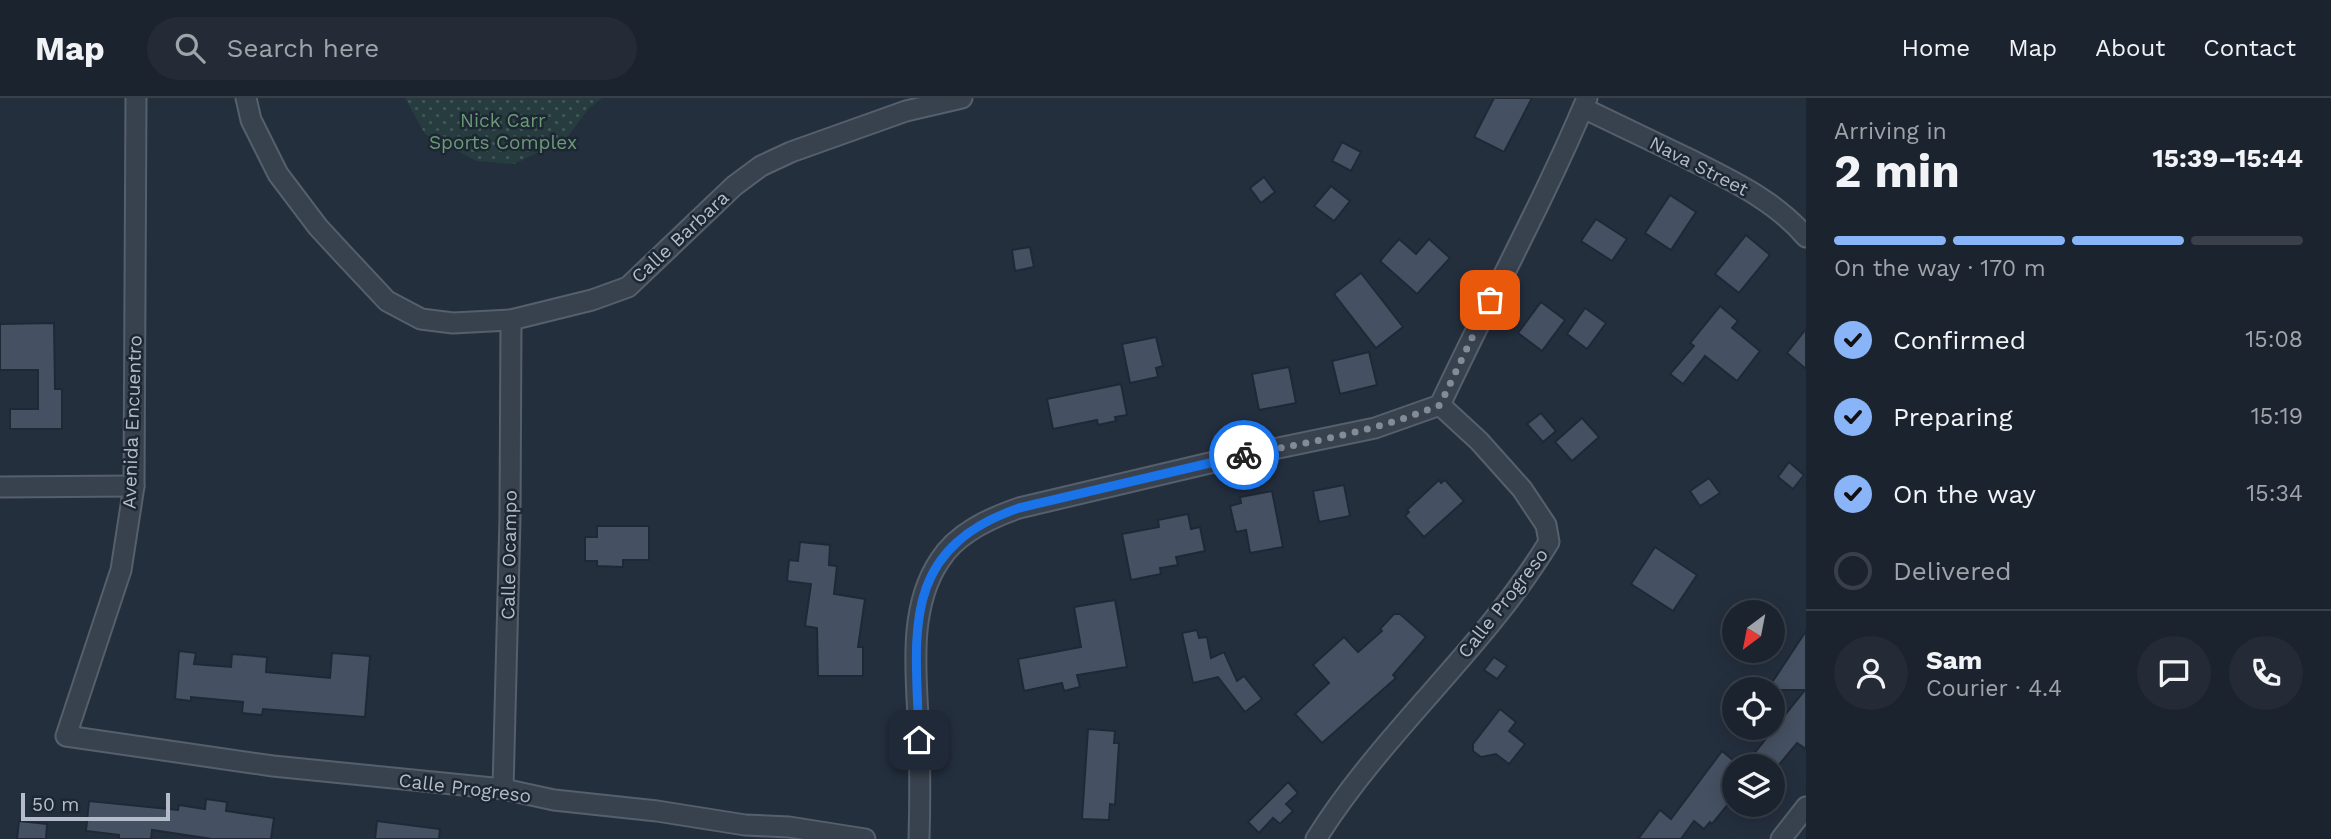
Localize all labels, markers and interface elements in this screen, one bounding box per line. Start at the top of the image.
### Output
search box [147,17,637,80]
text: Map [35,29,105,68]
icon: search [171,29,209,67]
text: Search here [227,33,379,63]
text: Home [1902,34,1970,62]
text: Map [2008,34,2057,62]
text: About [2095,34,2165,62]
text: Contact [2203,34,2296,62]
park label: Nick Carr Sports Complex [429,109,577,154]
text: Arriving in [1834,118,1947,145]
street label: Nava Street [1646,131,1752,201]
text: 15:39–15:44 [2153,143,2303,173]
text: 2 min [1834,144,1960,198]
street label: Calle Barbara [627,186,734,288]
text: On the way · 170 m [1834,255,2046,282]
pin [1460,270,1520,330]
icon: bag [1471,281,1509,319]
icon: check [1834,321,1872,359]
text: Confirmed [1893,325,2026,355]
text: 15:08 [2245,326,2303,353]
street label: Avenida Encuentro [117,335,147,509]
icon: check [1834,398,1872,436]
text: Preparing [1893,402,2013,432]
text: 15:19 [2251,403,2303,430]
courier [1209,420,1279,490]
icon: bike [1225,436,1263,474]
icon: check [1834,475,1872,513]
text: On the way [1893,479,2036,509]
text: 15:34 [2246,480,2303,507]
street label: Calle Ocampo [496,490,522,620]
street label: Calle Progreso [1453,543,1553,663]
text: Delivered [1893,556,2012,586]
north arrow [1722,600,1785,663]
map controls [1722,600,1785,817]
button: person [1834,636,1908,710]
button: chat [2137,636,2211,710]
button: phone [2229,636,2303,710]
text: Sam [1926,645,1982,675]
text: Courier · 4.4 [1926,675,2062,702]
button: locate [1722,677,1785,740]
pin [889,710,949,770]
icon: home [900,721,938,759]
button: layers [1722,754,1785,817]
street label: Calle Progreso [397,768,533,808]
scale bar [21,790,170,822]
text: 50 m [32,793,79,816]

